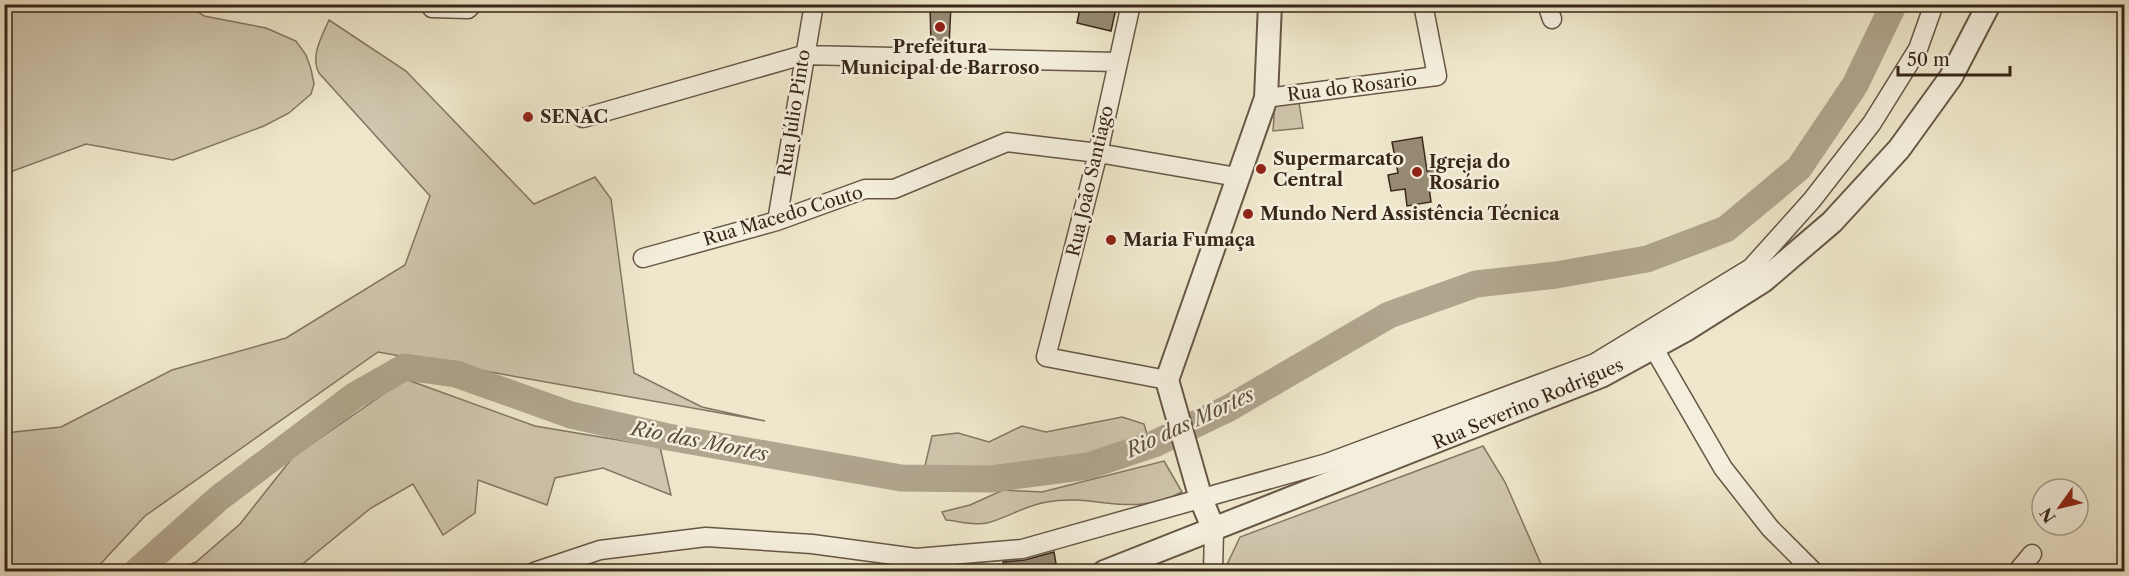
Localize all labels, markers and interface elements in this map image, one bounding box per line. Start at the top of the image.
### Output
marker: Prefeitura Municipal de Barroso [933,20,947,34]
place label: Prefeitura Municipal de Barroso [841,36,1039,79]
scale bar [1898,39,2010,77]
street label: Rua Júlio Pinto [773,48,815,178]
text: 50 m [1907,49,1950,71]
street label: Rua do Rosario [1286,68,1418,106]
street label: Rua João Santiago [1062,103,1118,259]
place label: SENAC [540,106,608,128]
marker: SENAC [521,110,535,124]
place label: Supermarcato Central [1273,148,1404,191]
place label: Igreja do Rosário [1429,151,1510,194]
marker: Supermarcato Central [1254,162,1268,176]
marker: Igreja do Rosário [1410,165,1424,179]
street label: Rua Macedo Couto [701,181,865,251]
place label: Mundo Nerd Assistência Técnica [1260,203,1560,225]
marker: Mundo Nerd Assistência Técnica [1241,207,1255,221]
place label: Maria Fumaça [1123,229,1256,251]
marker: Maria Fumaça [1104,233,1118,247]
street label: Rua Severino Rodrigues [1429,354,1627,454]
water label: Rio das Mortes [1120,382,1258,463]
water label: Rio das Mortes [628,416,771,466]
north arrow [2030,477,2090,537]
text: N [2035,504,2060,527]

